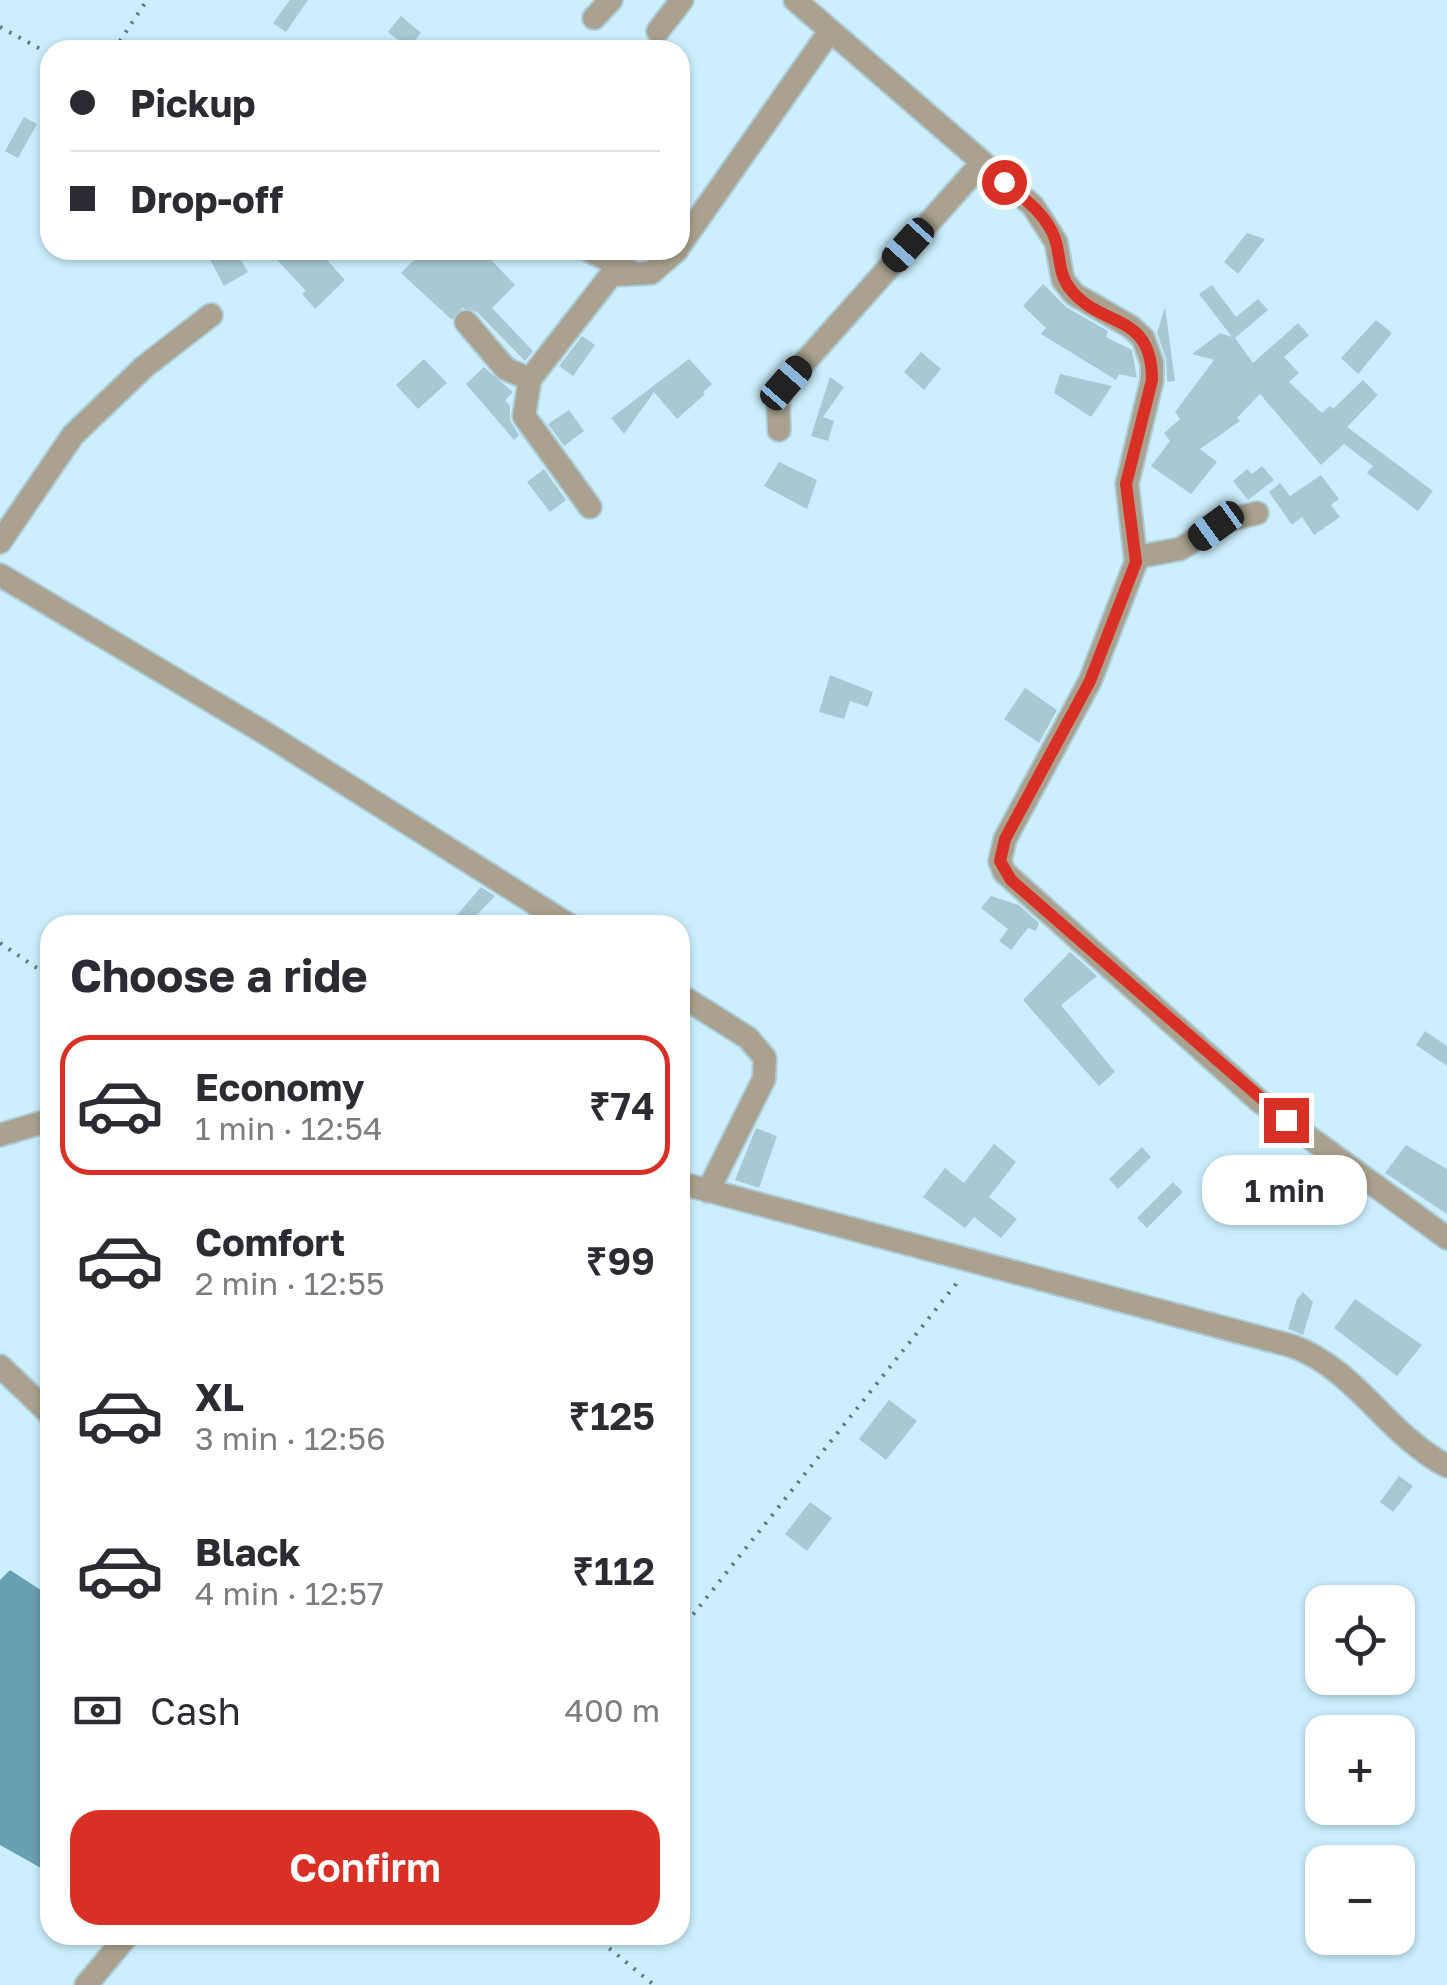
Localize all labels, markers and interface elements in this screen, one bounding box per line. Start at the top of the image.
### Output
text: Pickup [130,80,256,125]
route start [982,160,1027,205]
text: Drop-off [130,176,283,221]
car [877,213,939,277]
car [755,351,817,415]
car [1183,496,1249,556]
text: Choose a ride [70,948,368,1002]
icon: car [75,1060,165,1150]
text: Economy [195,1064,364,1109]
text: ₹74 [589,1083,655,1128]
route end [1264,1098,1309,1143]
text: 1 min · 12:54 [195,1109,382,1147]
callout: 1 min [1204,1155,1368,1225]
text: 1 min [1244,1171,1325,1209]
icon: car [75,1215,165,1305]
text: Comfort [195,1219,345,1264]
text: ₹99 [586,1238,655,1283]
text: 2 min · 12:55 [195,1264,385,1302]
icon: car [75,1370,165,1460]
text: XL [195,1374,244,1419]
text: ₹125 [569,1393,655,1438]
text: 3 min · 12:56 [195,1419,386,1457]
icon: car [75,1525,165,1615]
text: Black [195,1529,300,1574]
text: ₹112 [572,1548,655,1593]
text: 4 min · 12:57 [195,1574,384,1612]
map controls [1305,1585,1415,1955]
button: locate [1305,1585,1415,1695]
icon: cash [70,1683,125,1738]
text: Cash [150,1688,241,1733]
text: 400 m [564,1691,660,1729]
button: + [1305,1715,1415,1825]
button: Confirm [70,1810,660,1925]
button: − [1305,1845,1415,1955]

